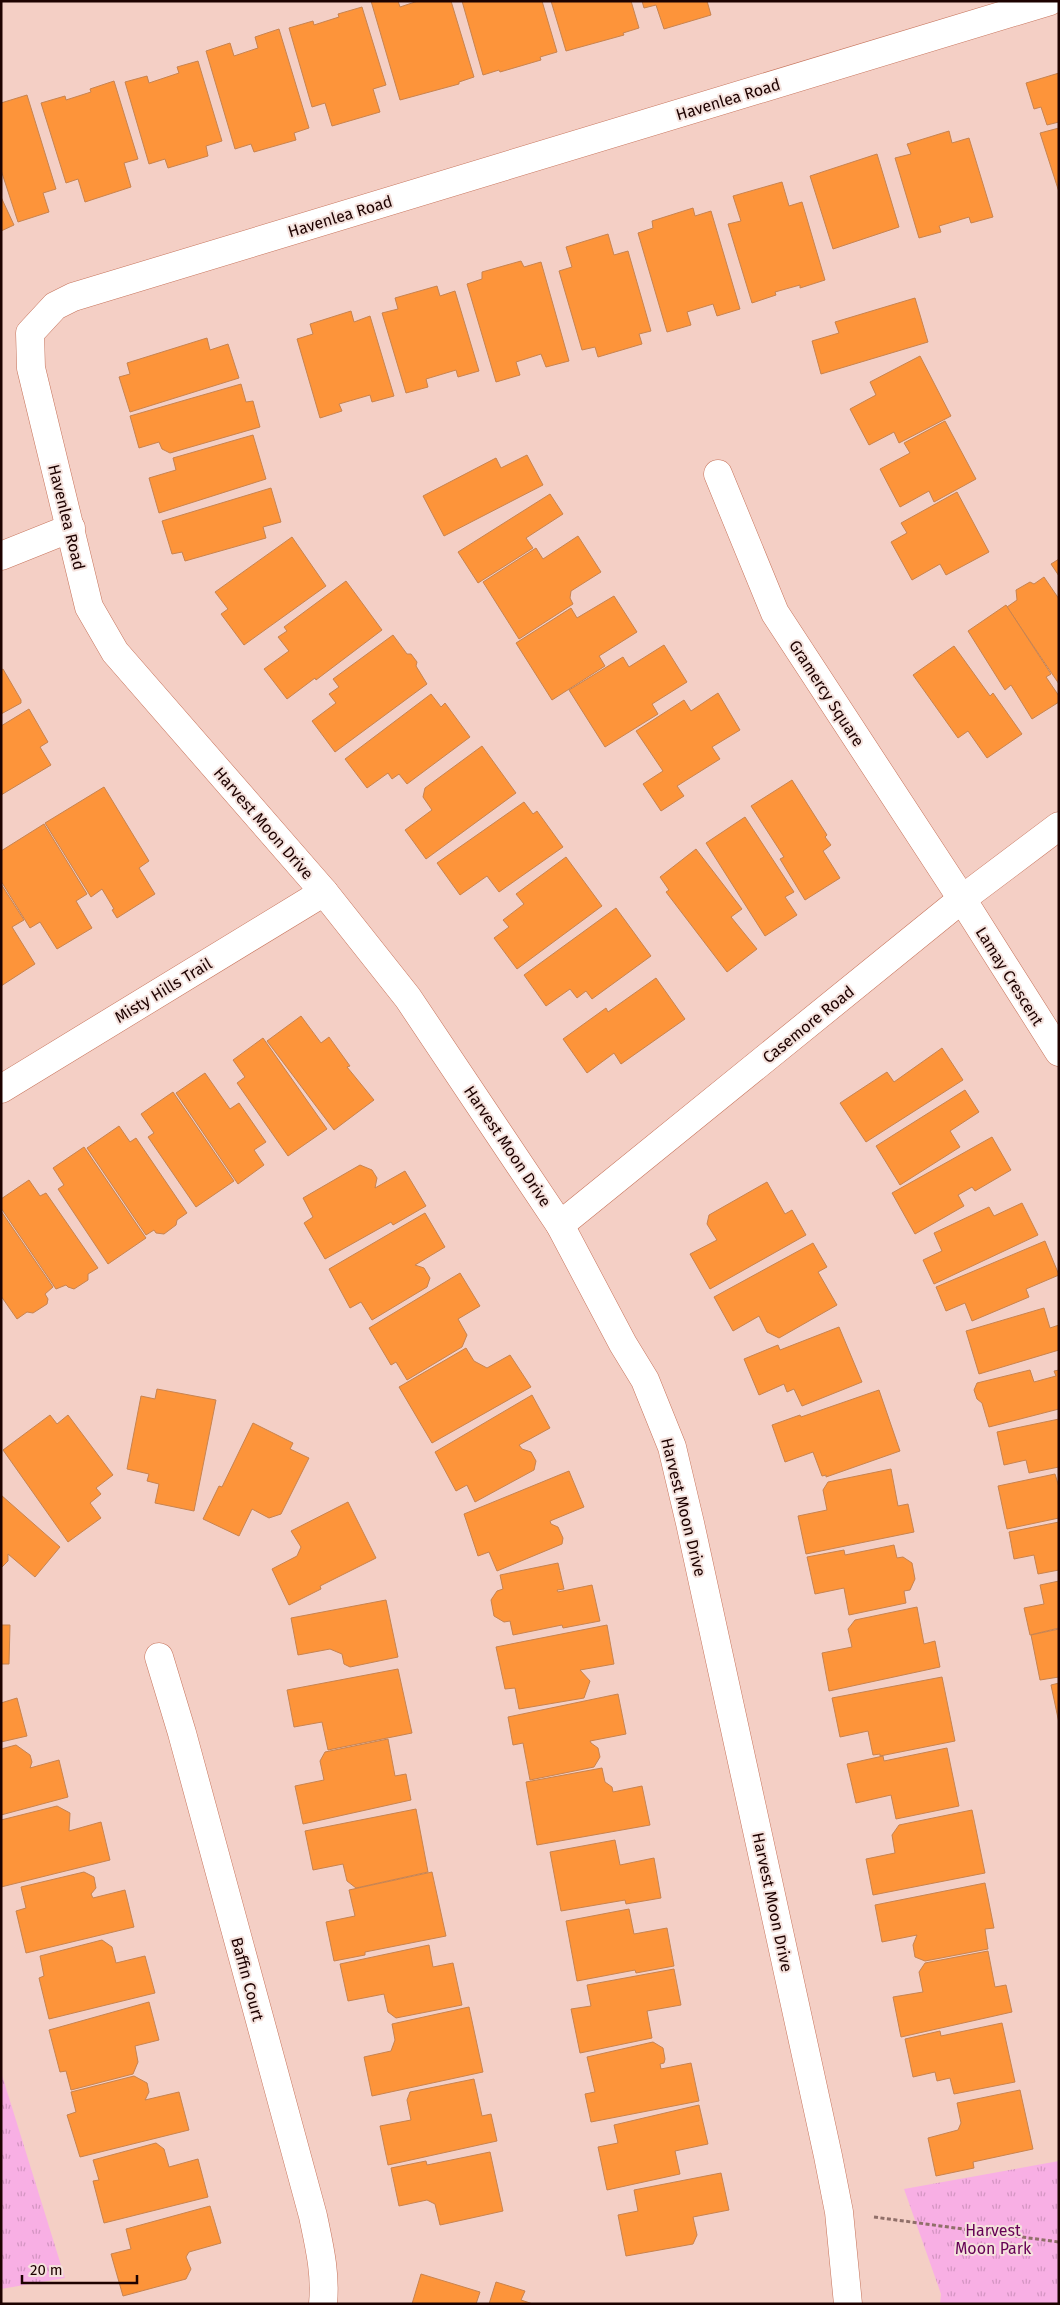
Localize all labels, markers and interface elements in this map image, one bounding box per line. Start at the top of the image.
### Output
street label: Havenlea Road [674,75,783,124]
street label: Havenlea Road [286,192,395,241]
street label: Havenlea Road [44,462,89,572]
street label: Gramercy Square [785,637,868,750]
street label: Harvest Moon Drive [210,763,317,883]
street label: Lamay Crescent [972,923,1048,1029]
street label: Misty Hills Trail [111,954,216,1027]
street label: Casemore Road [759,982,858,1067]
street label: Harvest Moon Drive [460,1082,555,1210]
street label: Harvest Moon Drive [657,1436,710,1578]
street label: Harvest Moon Drive [748,1831,797,1974]
street label: Baffin Court [227,1935,268,2023]
park label: Harvest Moon Park [955,2221,1032,2258]
scale bar [22,2252,138,2284]
text: 20 m [30,2261,63,2279]

